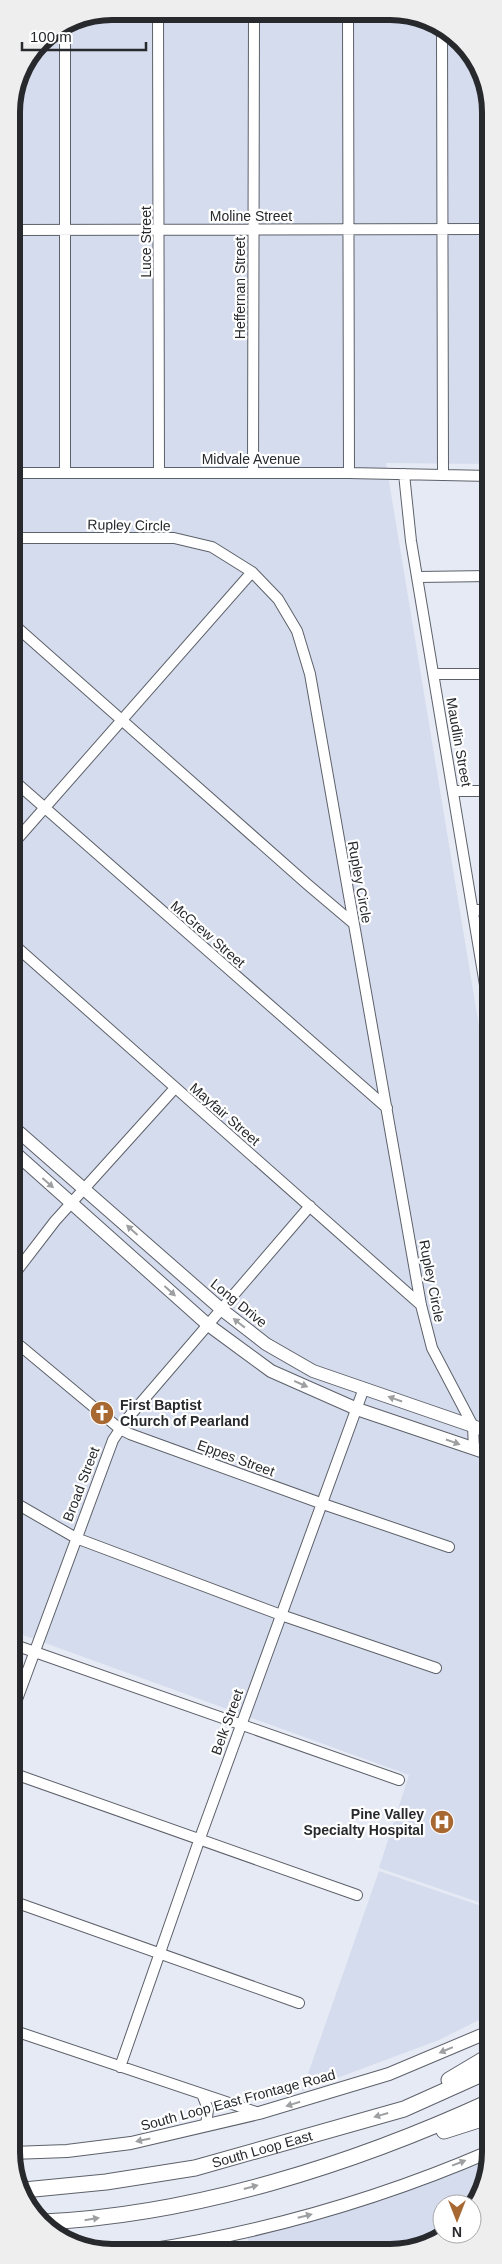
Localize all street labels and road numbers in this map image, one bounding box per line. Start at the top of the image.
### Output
street label: Luce Street [138,206,154,278]
street label: Moline Street [210,208,292,224]
street label: Heffernan Street [232,237,248,339]
street label: Midvale Avenue [202,451,301,467]
street label: Rupley Circle [87,516,171,534]
street label: Maudlin Street [443,696,475,788]
street label: Rupley Circle [345,840,375,925]
street label: McGrew Street [168,897,249,971]
street label: Mayfair Street [187,1079,263,1149]
street label: Rupley Circle [416,1239,448,1324]
street label: Long Drive [208,1275,271,1331]
street label: Eppes Street [195,1437,277,1479]
street label: Broad Street [59,1444,103,1524]
street label: Belk Street [208,1687,246,1757]
street label: South Loop East Frontage Road [139,2066,337,2134]
street label: South Loop East [210,2127,314,2171]

